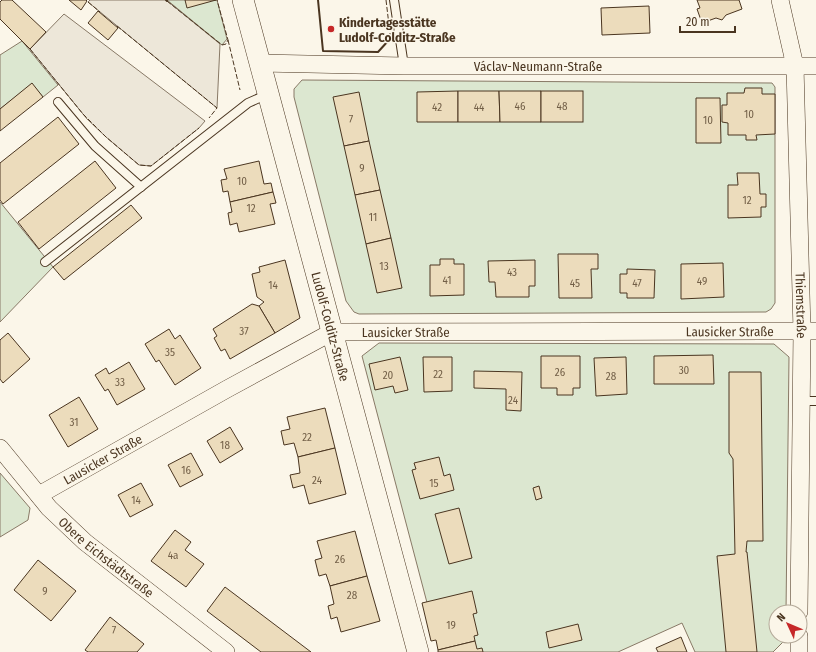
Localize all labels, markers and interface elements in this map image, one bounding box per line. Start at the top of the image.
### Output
scale bar [680,8,735,34]
place label: Kindertagesstätte Ludolf-Colditz-Straße [339,15,456,45]
text: 20 m [686,15,710,29]
marker: Kindertagesstätte Ludolf-Colditz-Straße [326,24,336,34]
street label: Václav-Neumann-Straße [474,59,602,74]
house number: 46 [515,100,526,113]
house number: 48 [557,100,568,113]
house number: 42 [432,101,442,114]
house number: 44 [474,101,485,114]
house number: 10 [744,108,754,121]
house number: 7 [349,113,354,126]
house number: 10 [703,114,713,127]
house number: 9 [359,162,365,175]
house number: 10 [237,175,247,188]
house number: 12 [742,194,752,207]
house number: 12 [246,202,256,215]
house number: 11 [369,211,377,224]
house number: 13 [379,260,389,273]
house number: 43 [507,266,517,279]
street label: Ludolf-Colditz-Straße [308,270,352,383]
street label: Thiemstraße [792,272,809,338]
house number: 41 [442,274,452,287]
house number: 49 [697,275,707,288]
house number: 45 [570,277,580,290]
house number: 47 [632,277,642,290]
house number: 14 [268,279,278,292]
street label: Lausicker Straße [686,324,774,339]
house number: 37 [239,325,249,338]
street label: Lausicker Straße [362,325,450,340]
house number: 35 [165,346,175,359]
house number: 30 [679,364,690,377]
house number: 26 [555,366,566,379]
house number: 22 [433,368,443,381]
house number: 20 [383,369,394,382]
house number: 28 [606,370,617,383]
house number: 33 [115,376,125,389]
house number: 24 [508,394,519,407]
house number: 31 [70,416,79,429]
street label: Lausicker Straße [61,431,145,488]
house number: 22 [302,431,312,444]
house number: 18 [220,439,230,452]
house number: 16 [181,464,191,477]
house number: 24 [312,474,323,487]
house number: 15 [429,477,439,490]
house number: 14 [131,494,141,507]
street label: Obere Eichstädtstraße [55,514,156,601]
house number: 4a [168,549,178,562]
house number: 26 [335,553,346,566]
house number: 9 [42,585,48,598]
house number: 28 [347,589,358,602]
north arrow [768,604,808,644]
text: N [774,611,788,624]
house number: 19 [446,619,456,632]
house number: 7 [112,624,117,637]

